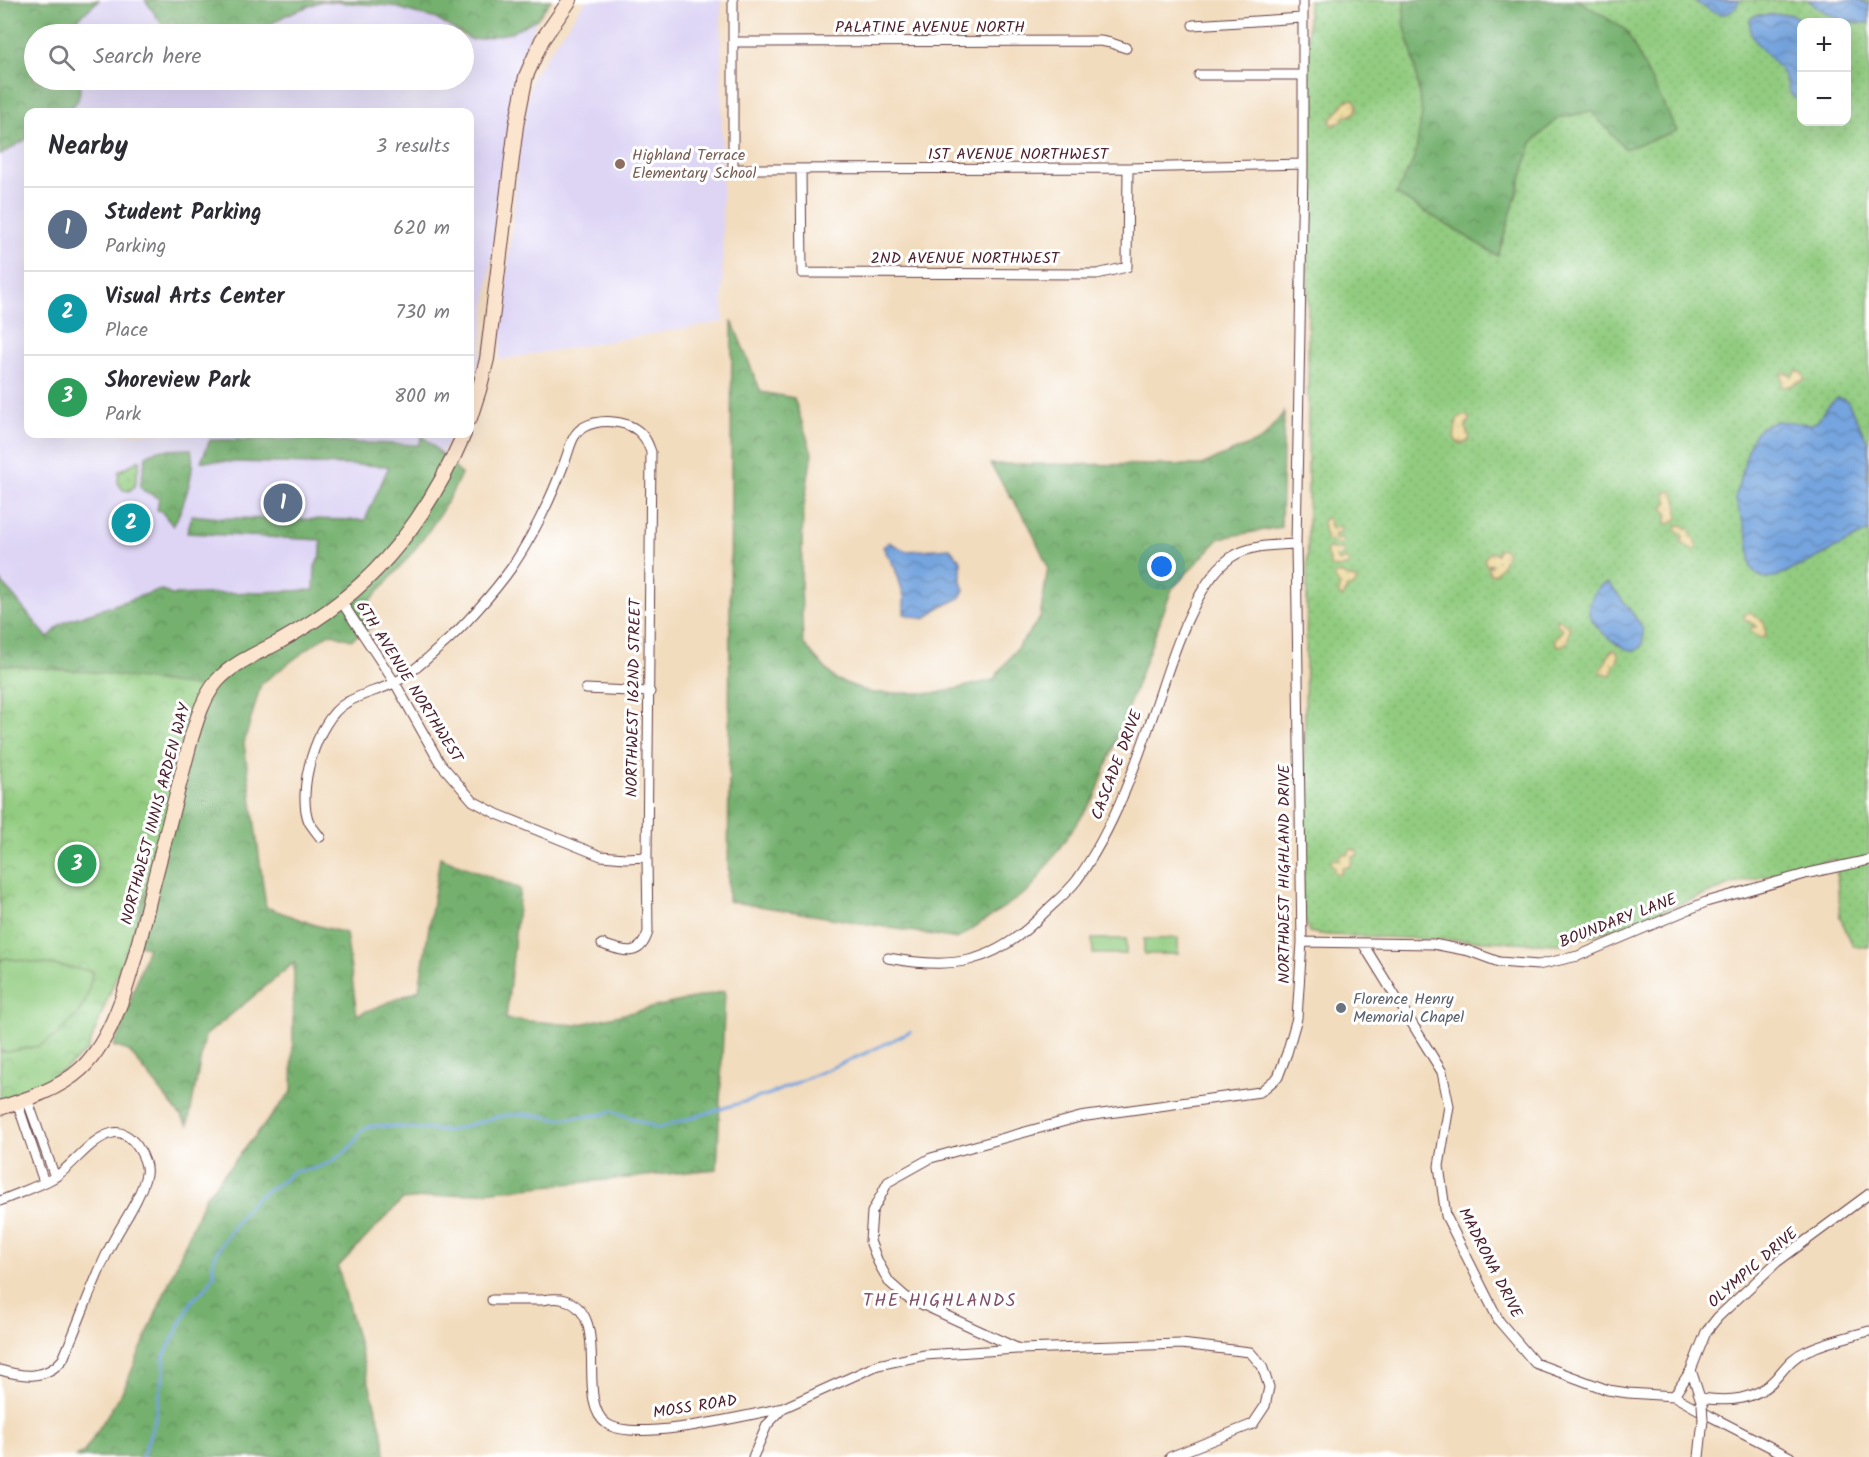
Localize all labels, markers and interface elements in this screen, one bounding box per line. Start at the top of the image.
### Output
street label: PALATINE AVENUE NORTH [835,15,1025,40]
map controls [1797,18,1851,126]
button: + [1797,18,1851,72]
search box [24,24,474,90]
text: Search here [93,40,201,75]
icon: search [45,41,78,74]
button: − [1797,72,1851,126]
text: Nearby [48,126,128,168]
text: 3 results [376,131,450,163]
street label: 1ST AVENUE NORTHWEST [928,142,1110,167]
place label: Highland Terrace Elementary School [632,143,757,186]
marker: Highland Terrace Elementary School [613,157,627,171]
text: Student Parking [105,196,262,231]
text: 1 [64,213,71,245]
text: 620 m [393,213,450,245]
text: Parking [105,231,166,263]
street label: 2ND AVENUE NORTHWEST [871,246,1061,271]
text: Visual Arts Center [105,280,285,315]
text: 2 [62,297,73,329]
text: 730 m [395,297,450,329]
text: Place [105,315,148,347]
text: Shoreview Park [105,364,250,399]
text: 3 [62,381,73,413]
text: 800 m [394,381,450,413]
text: Park [105,399,141,431]
pin: 1 [264,480,302,526]
pin: 2 [112,500,150,546]
your location [1147,552,1176,581]
street label: 6TH AVENUE NORTHWEST [349,596,470,769]
street label: NORTHWEST 162ND STREET [620,597,648,798]
street label: NORTHWEST INNIS ARDEN WAY [114,700,198,928]
street label: CASCADE DRIVE [1085,706,1150,823]
street label: NORTHWEST HIGHLAND DRIVE [1272,764,1297,984]
pin: 3 [58,842,97,886]
street label: BOUNDARY LANE [1556,887,1681,955]
place label: Florence Henry Memorial Chapel [1353,987,1464,1030]
marker: Florence Henry Memorial Chapel [1334,1001,1348,1015]
street label: MADRONA DRIVE [1451,1203,1529,1323]
street label: OLYMPIC DRIVE [1702,1221,1804,1314]
district label: THE HIGHLANDS [863,1287,1017,1316]
street label: MOSS ROAD [651,1388,739,1426]

